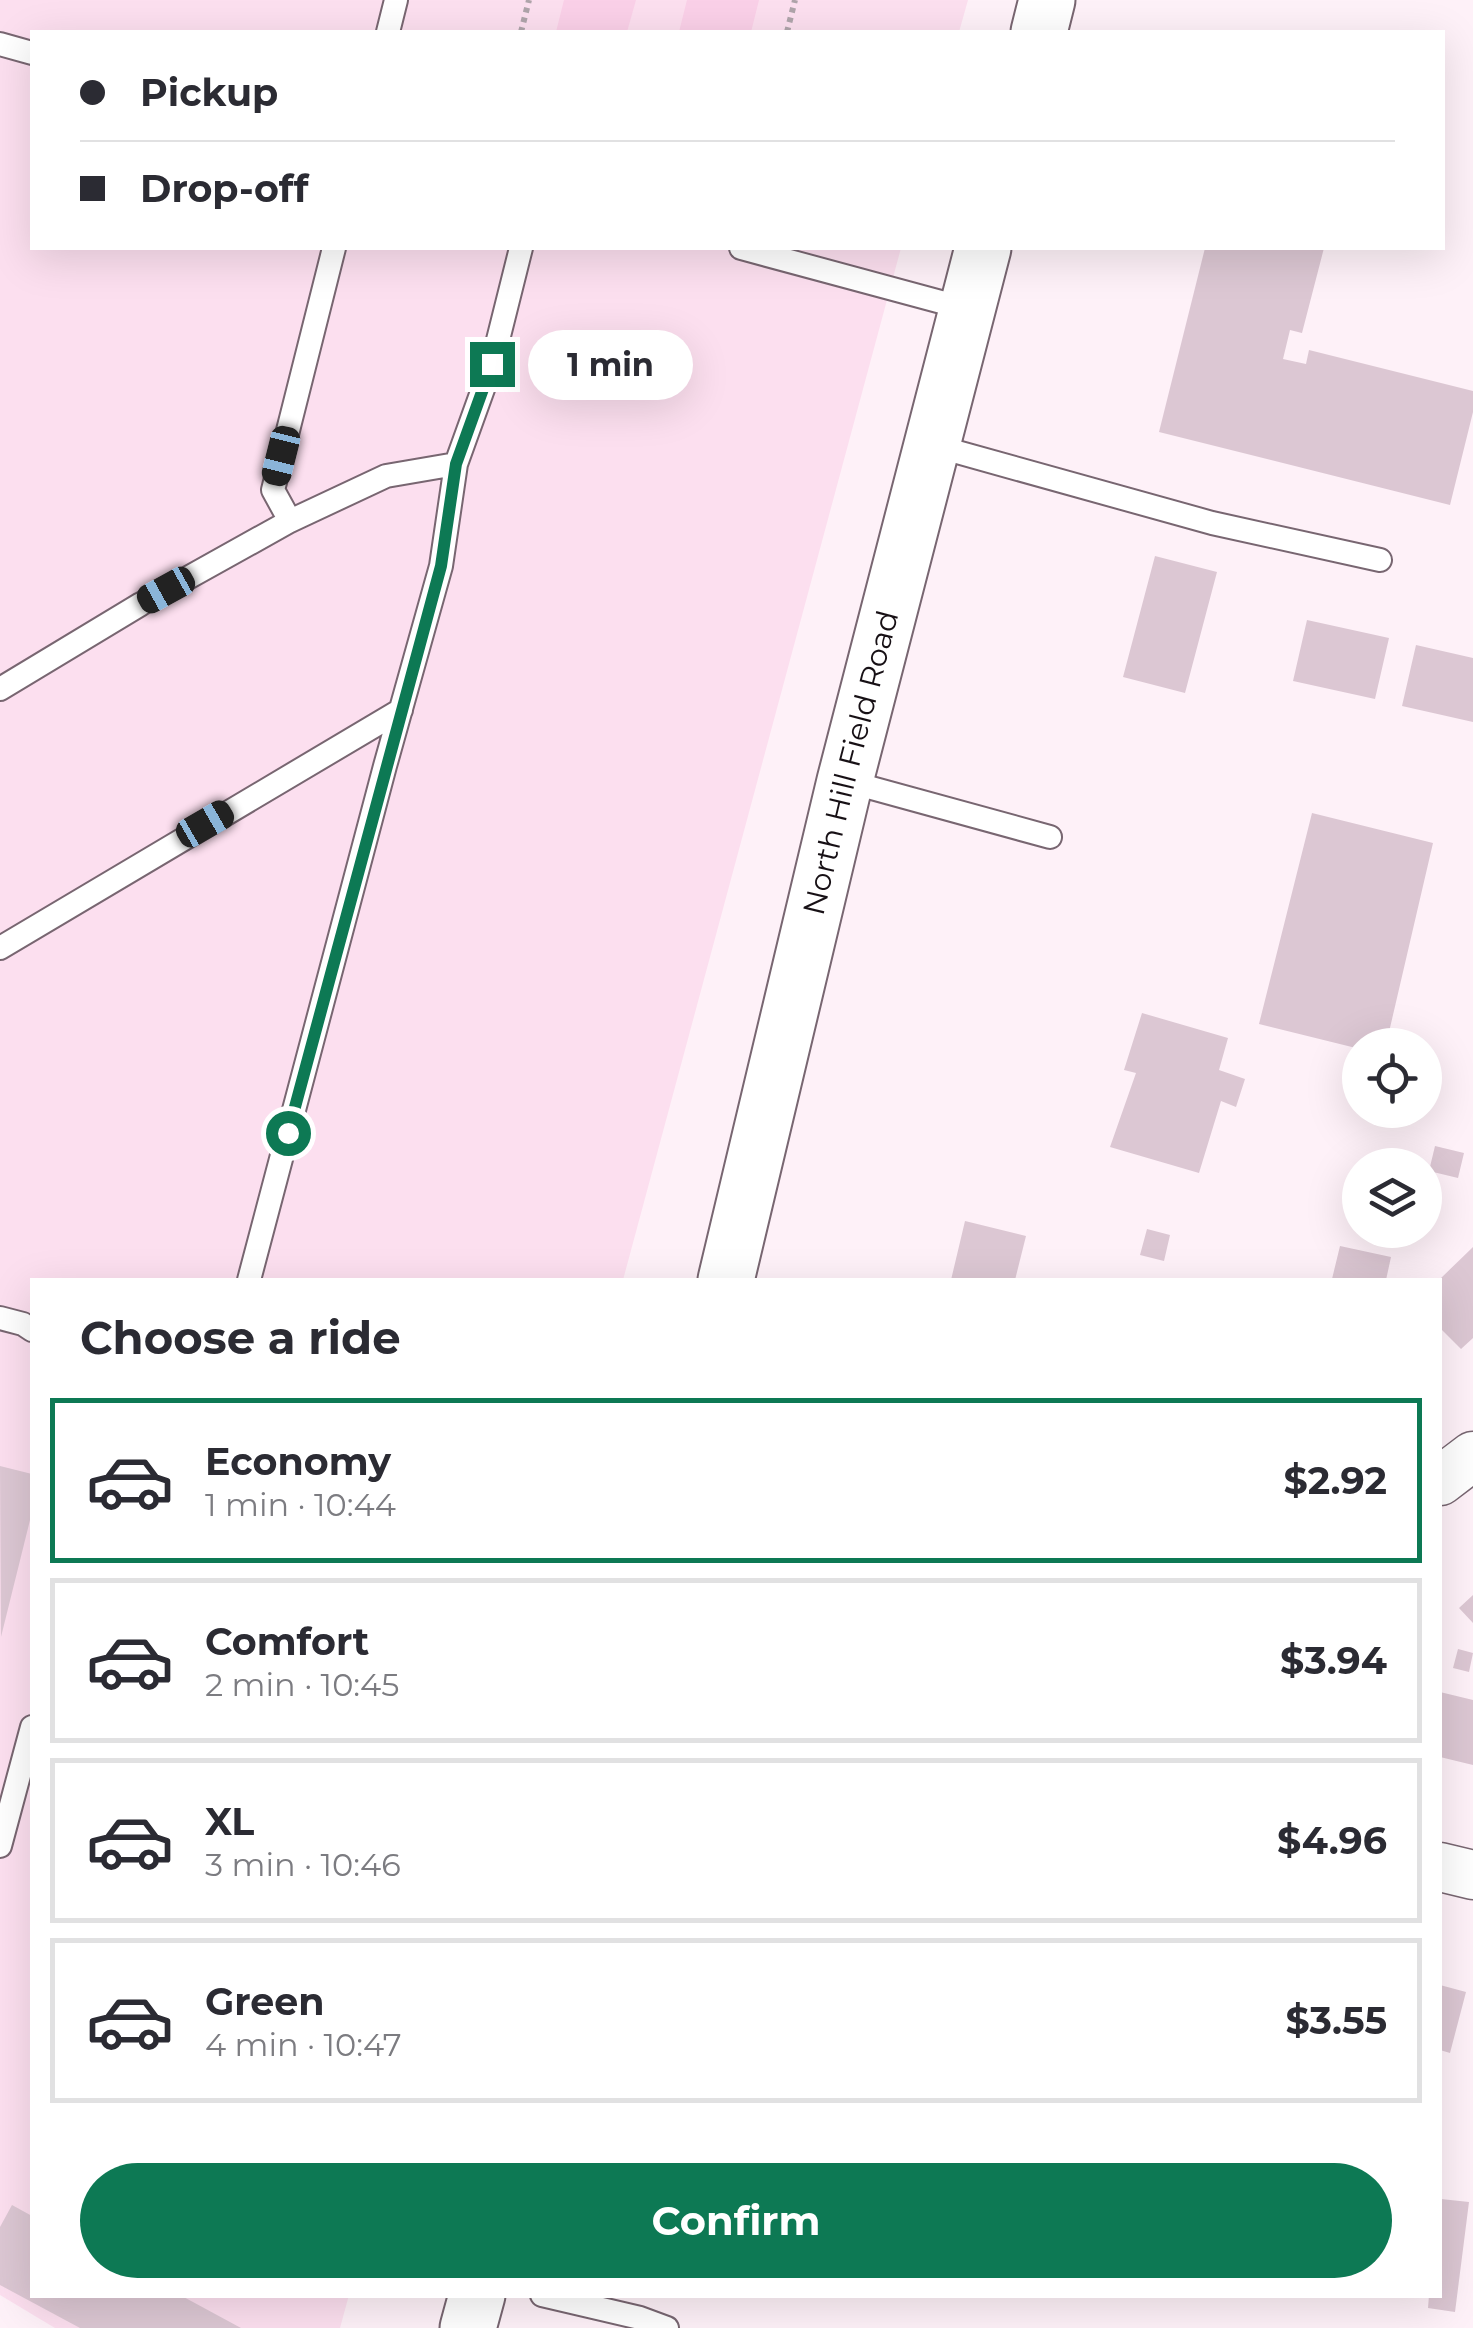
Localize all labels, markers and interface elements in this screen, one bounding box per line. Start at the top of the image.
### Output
text: Pickup [140,69,278,116]
text: Drop-off [140,165,309,212]
callout: 1 min [527,329,692,399]
route end [470,342,515,387]
text: 1 min [567,345,654,384]
car [259,423,303,489]
car [132,562,200,618]
street label: North Hill Field Road [795,607,906,919]
car [172,796,238,852]
map controls [1342,1028,1442,1248]
button: locate [1342,1028,1442,1128]
route start [266,1111,311,1156]
button: layers [1342,1148,1442,1248]
text: Choose a ride [80,1310,401,1365]
icon: car [85,1436,175,1526]
text: Economy [205,1438,391,1485]
text: $2.92 [1284,1457,1387,1504]
text: 1 min · 10:44 [205,1485,396,1524]
icon: car [85,1616,175,1706]
text: Comfort [205,1618,369,1665]
text: $3.94 [1280,1637,1387,1684]
text: 2 min · 10:45 [205,1665,399,1704]
icon: car [85,1796,175,1886]
text: XL [205,1798,254,1845]
text: $4.96 [1277,1817,1387,1864]
text: 3 min · 10:46 [205,1845,401,1884]
icon: car [85,1976,175,2066]
text: Green [205,1978,325,2025]
text: $3.55 [1285,1997,1387,2044]
text: 4 min · 10:47 [205,2025,401,2064]
button: Confirm [80,2163,1392,2278]

